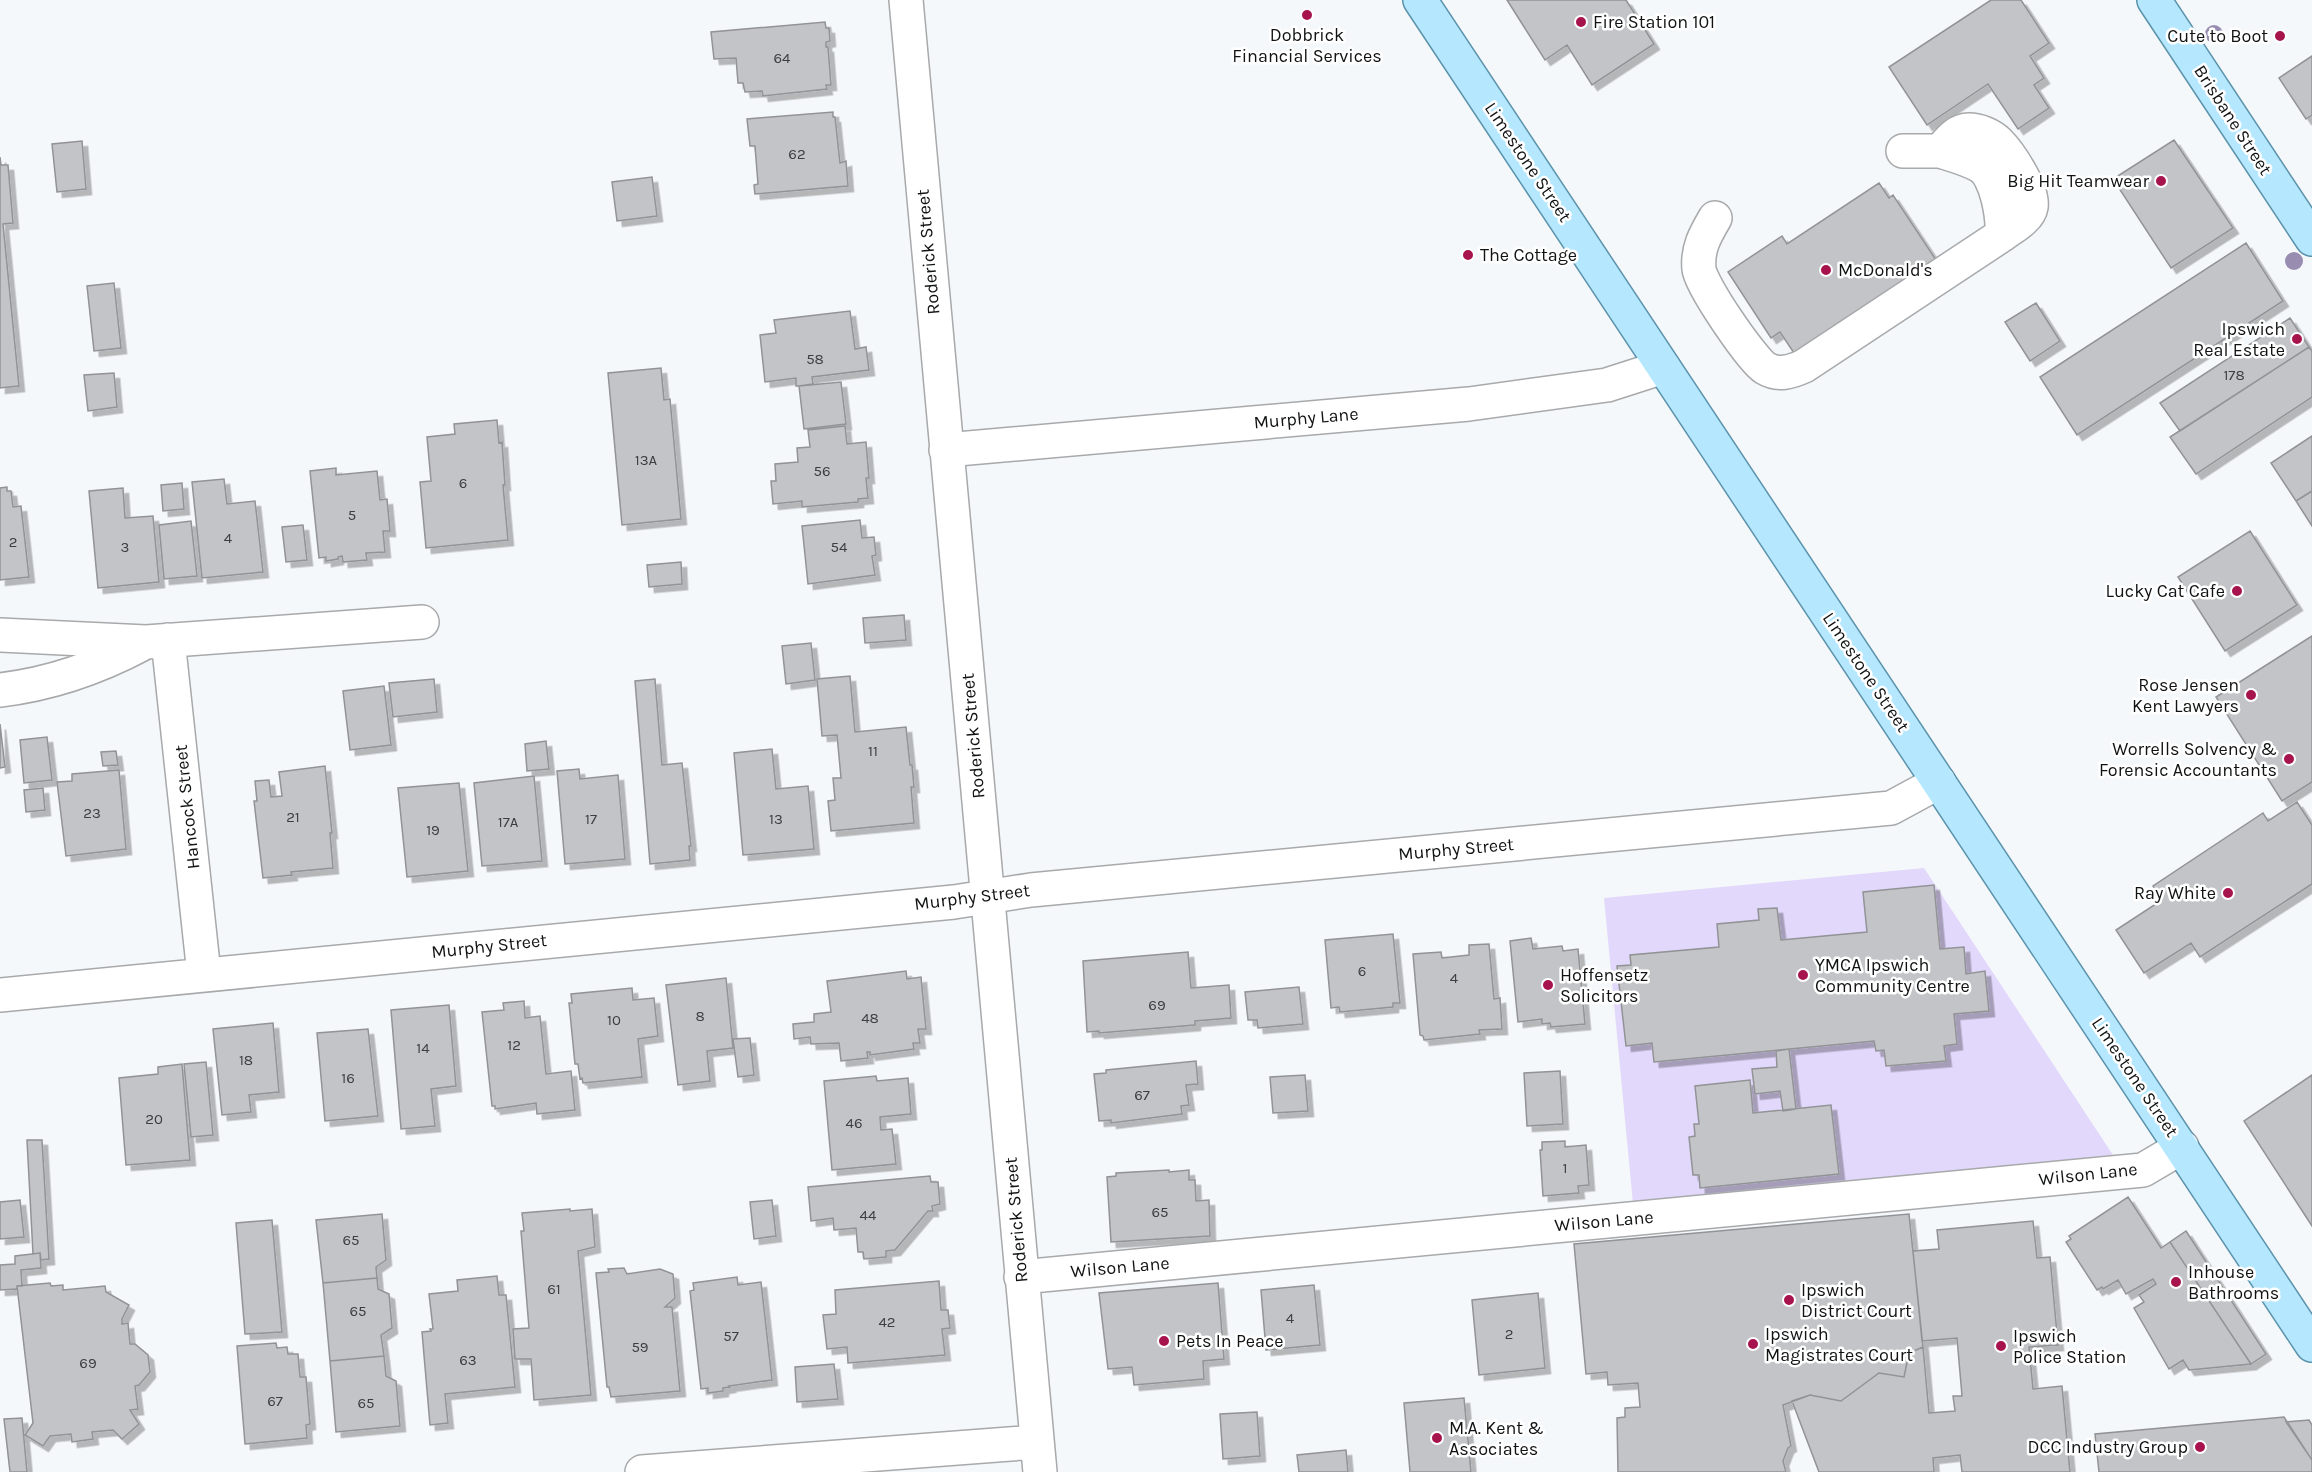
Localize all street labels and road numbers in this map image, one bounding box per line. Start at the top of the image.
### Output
street label: Brisbane Street [2189,61,2277,179]
street label: Limestone Street [1480,98,1576,226]
street label: Roderick Street [912,188,944,316]
street label: Murphy Lane [1253,402,1359,434]
street label: Limestone Street [1818,608,1914,736]
street label: Roderick Street [957,672,989,800]
street label: Hancock Street [170,743,204,870]
street label: Murphy Street [1397,833,1515,865]
street label: Murphy Street [913,879,1031,915]
street label: Murphy Street [430,929,548,963]
street label: Limestone Street [2087,1013,2183,1141]
street label: Roderick Street [1000,1156,1032,1284]
street label: Wilson Lane [2037,1158,2139,1190]
street label: Wilson Lane [1554,1206,1654,1236]
street label: Wilson Lane [1070,1252,1170,1282]

